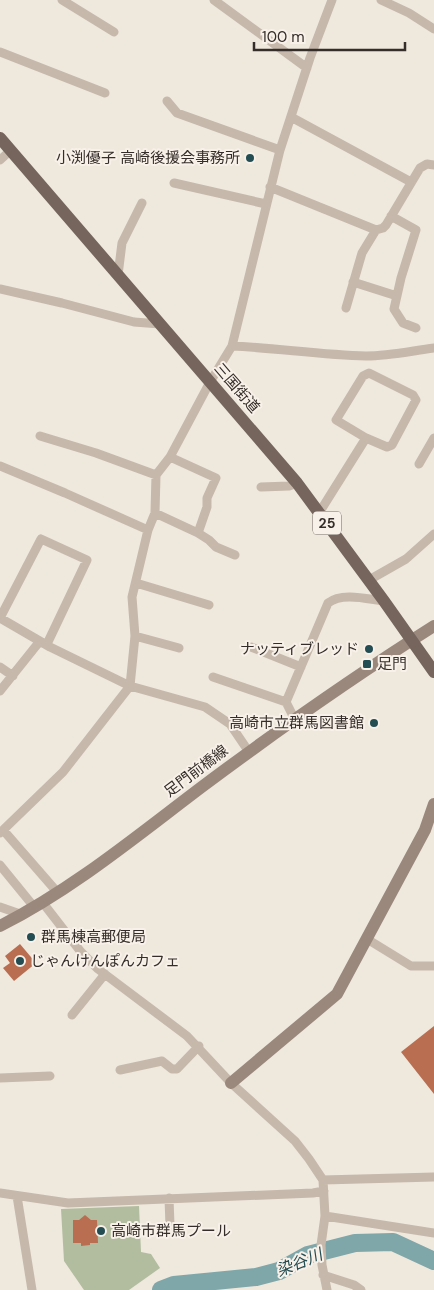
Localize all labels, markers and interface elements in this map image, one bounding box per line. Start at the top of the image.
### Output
scale bar [254,20,405,52]
text: 100 m [262,27,305,47]
place label: 小渕優子 高崎後援会事務所 [56,148,240,168]
marker: 小渕優子 高崎後援会事務所 [244,152,256,164]
street label: 三国街道 [210,359,264,417]
road number: 25 [313,512,341,534]
place label: ナッティブレッド [240,639,359,659]
marker: ナッティブレッド [363,643,375,655]
place label: 足門 [377,654,407,674]
marker: 足門 [361,658,373,670]
place label: 高崎市立群馬図書館 [229,713,364,733]
marker: 高崎市立群馬図書館 [368,717,380,729]
street label: 足門前橋線 [160,740,232,802]
place label: 群馬棟高郵便局 [41,927,146,947]
marker: 群馬棟高郵便局 [25,931,37,943]
place label: じゃんけんぽんカフェ [30,951,180,971]
marker: じゃんけんぽんカフェ [14,955,26,967]
place label: 高崎市群馬プール [111,1221,231,1241]
marker: 高崎市群馬プール [95,1225,107,1237]
water label: 染谷川 [273,1243,327,1281]

